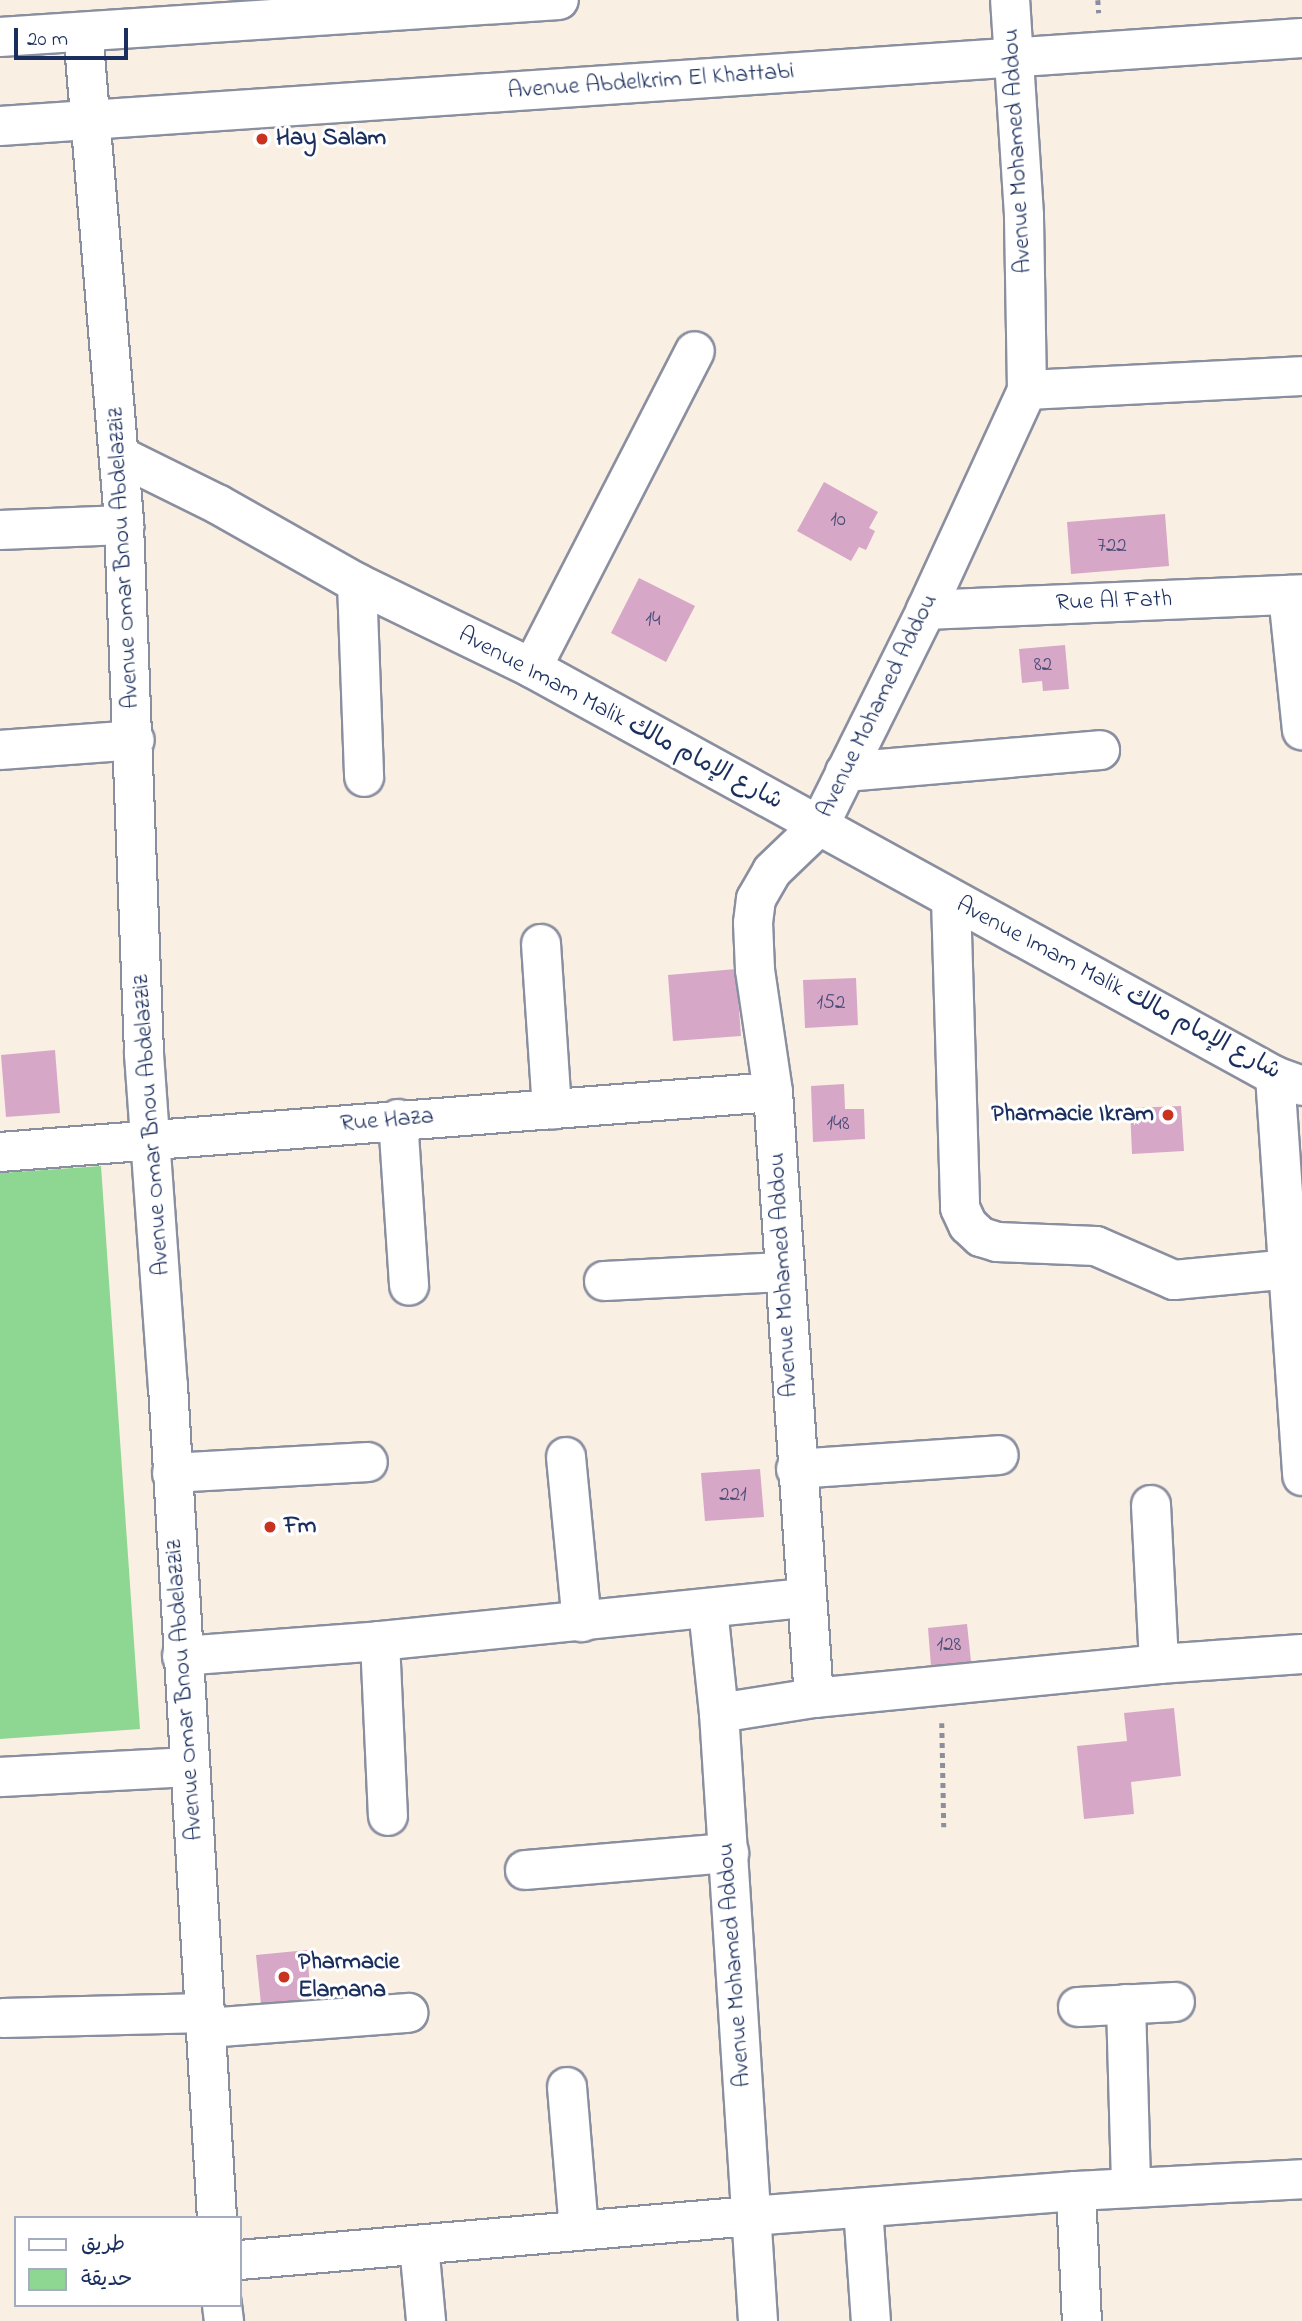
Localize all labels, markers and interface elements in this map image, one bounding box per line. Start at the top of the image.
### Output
scale bar [18,14,131,58]
text: 20 m [27,25,68,55]
street label: Avenue Mohamed Addou [997,28,1039,274]
street label: Avenue Abdelkrim El Khattabi [507,58,795,106]
place label: Hay Salam [276,125,386,153]
marker: Hay Salam [254,131,270,147]
street label: Avenue Omar Bnou Abdelazziz [102,407,146,709]
house number: 10 [830,507,846,533]
house number: 722 [1097,533,1127,559]
street label: Rue Al Fath [1055,586,1173,618]
street label: Avenue Mohamed Addou [811,589,945,823]
house number: 14 [645,607,661,633]
street label: Avenue Imam Malik شارع الإمام مالك [453,621,787,817]
house number: 82 [1034,652,1052,678]
street label: Avenue Imam Malik شارع الإمام مالك [951,891,1285,1087]
street label: Avenue Omar Bnou Abdelazziz [127,973,177,1277]
house number: 152 [816,990,846,1016]
place label: Pharmacie Ikram [991,1101,1154,1129]
street label: Rue Haza [339,1103,435,1139]
marker: Pharmacie Ikram [1160,1107,1176,1123]
house number: 148 [826,1111,850,1137]
street label: Avenue Mohamed Addou [763,1152,805,1398]
house number: 221 [719,1482,747,1508]
place label: Fm [284,1513,316,1541]
marker: Fm [262,1519,278,1535]
street label: Avenue Omar Bnou Abdelazziz [160,1538,210,1842]
house number: 128 [937,1632,961,1658]
street label: Avenue Mohamed Addou [712,1842,758,2088]
place label: Pharmacie Elamana [298,1949,400,2005]
marker: Pharmacie Elamana [276,1969,292,1985]
legend [14,2216,242,2307]
text: طريق [81,2230,125,2260]
text: حديقة [81,2265,132,2295]

